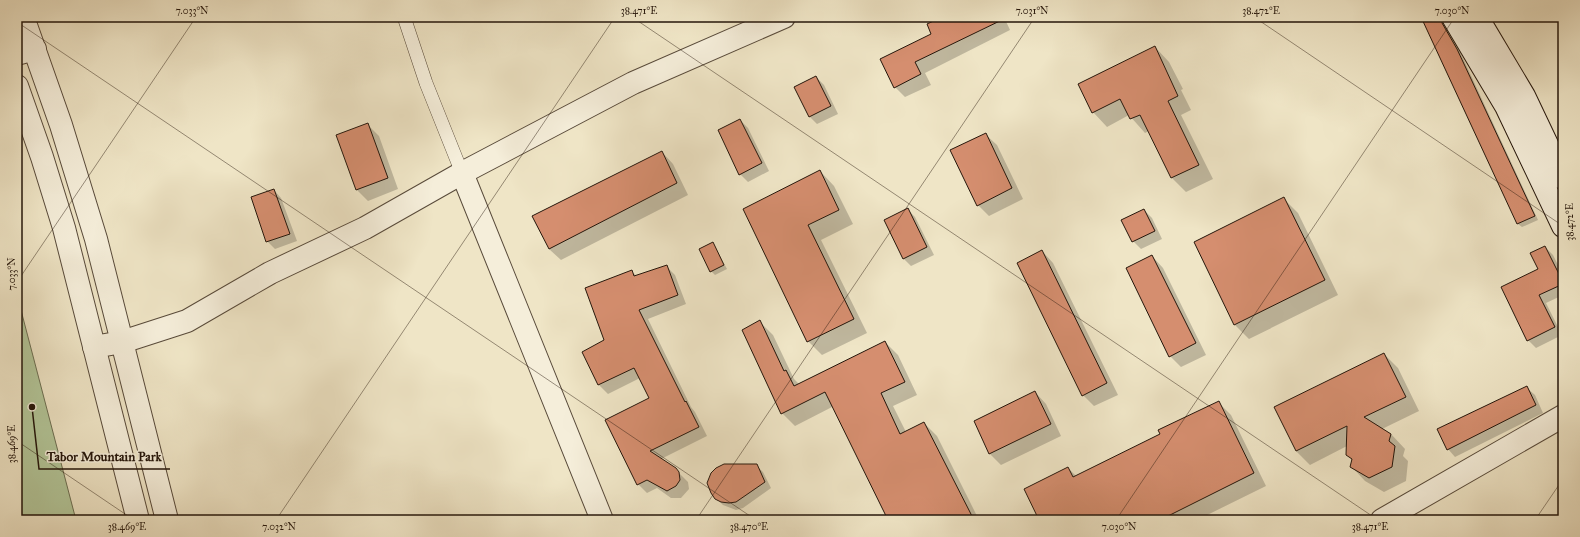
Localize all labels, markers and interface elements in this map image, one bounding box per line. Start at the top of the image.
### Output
text: 7.033°N [175,5,209,17]
text: 38.471°E [621,5,657,17]
text: 7.031°N [1015,5,1049,17]
text: 38.472°E [1242,5,1280,17]
text: 7.030°N [1434,5,1470,17]
text: 38.472°E [1564,203,1576,241]
text: 7.033°N [6,257,18,291]
text: 38.469°E [6,425,18,463]
callout: Tabor Mountain Park [39,444,170,469]
text: Tabor Mountain Park [45,449,162,465]
text: 38.469°E [108,521,146,533]
text: 7.032°N [262,521,297,533]
text: 38.470°E [730,521,768,533]
text: 7.030°N [1101,521,1137,533]
text: 38.471°E [1352,521,1388,533]

